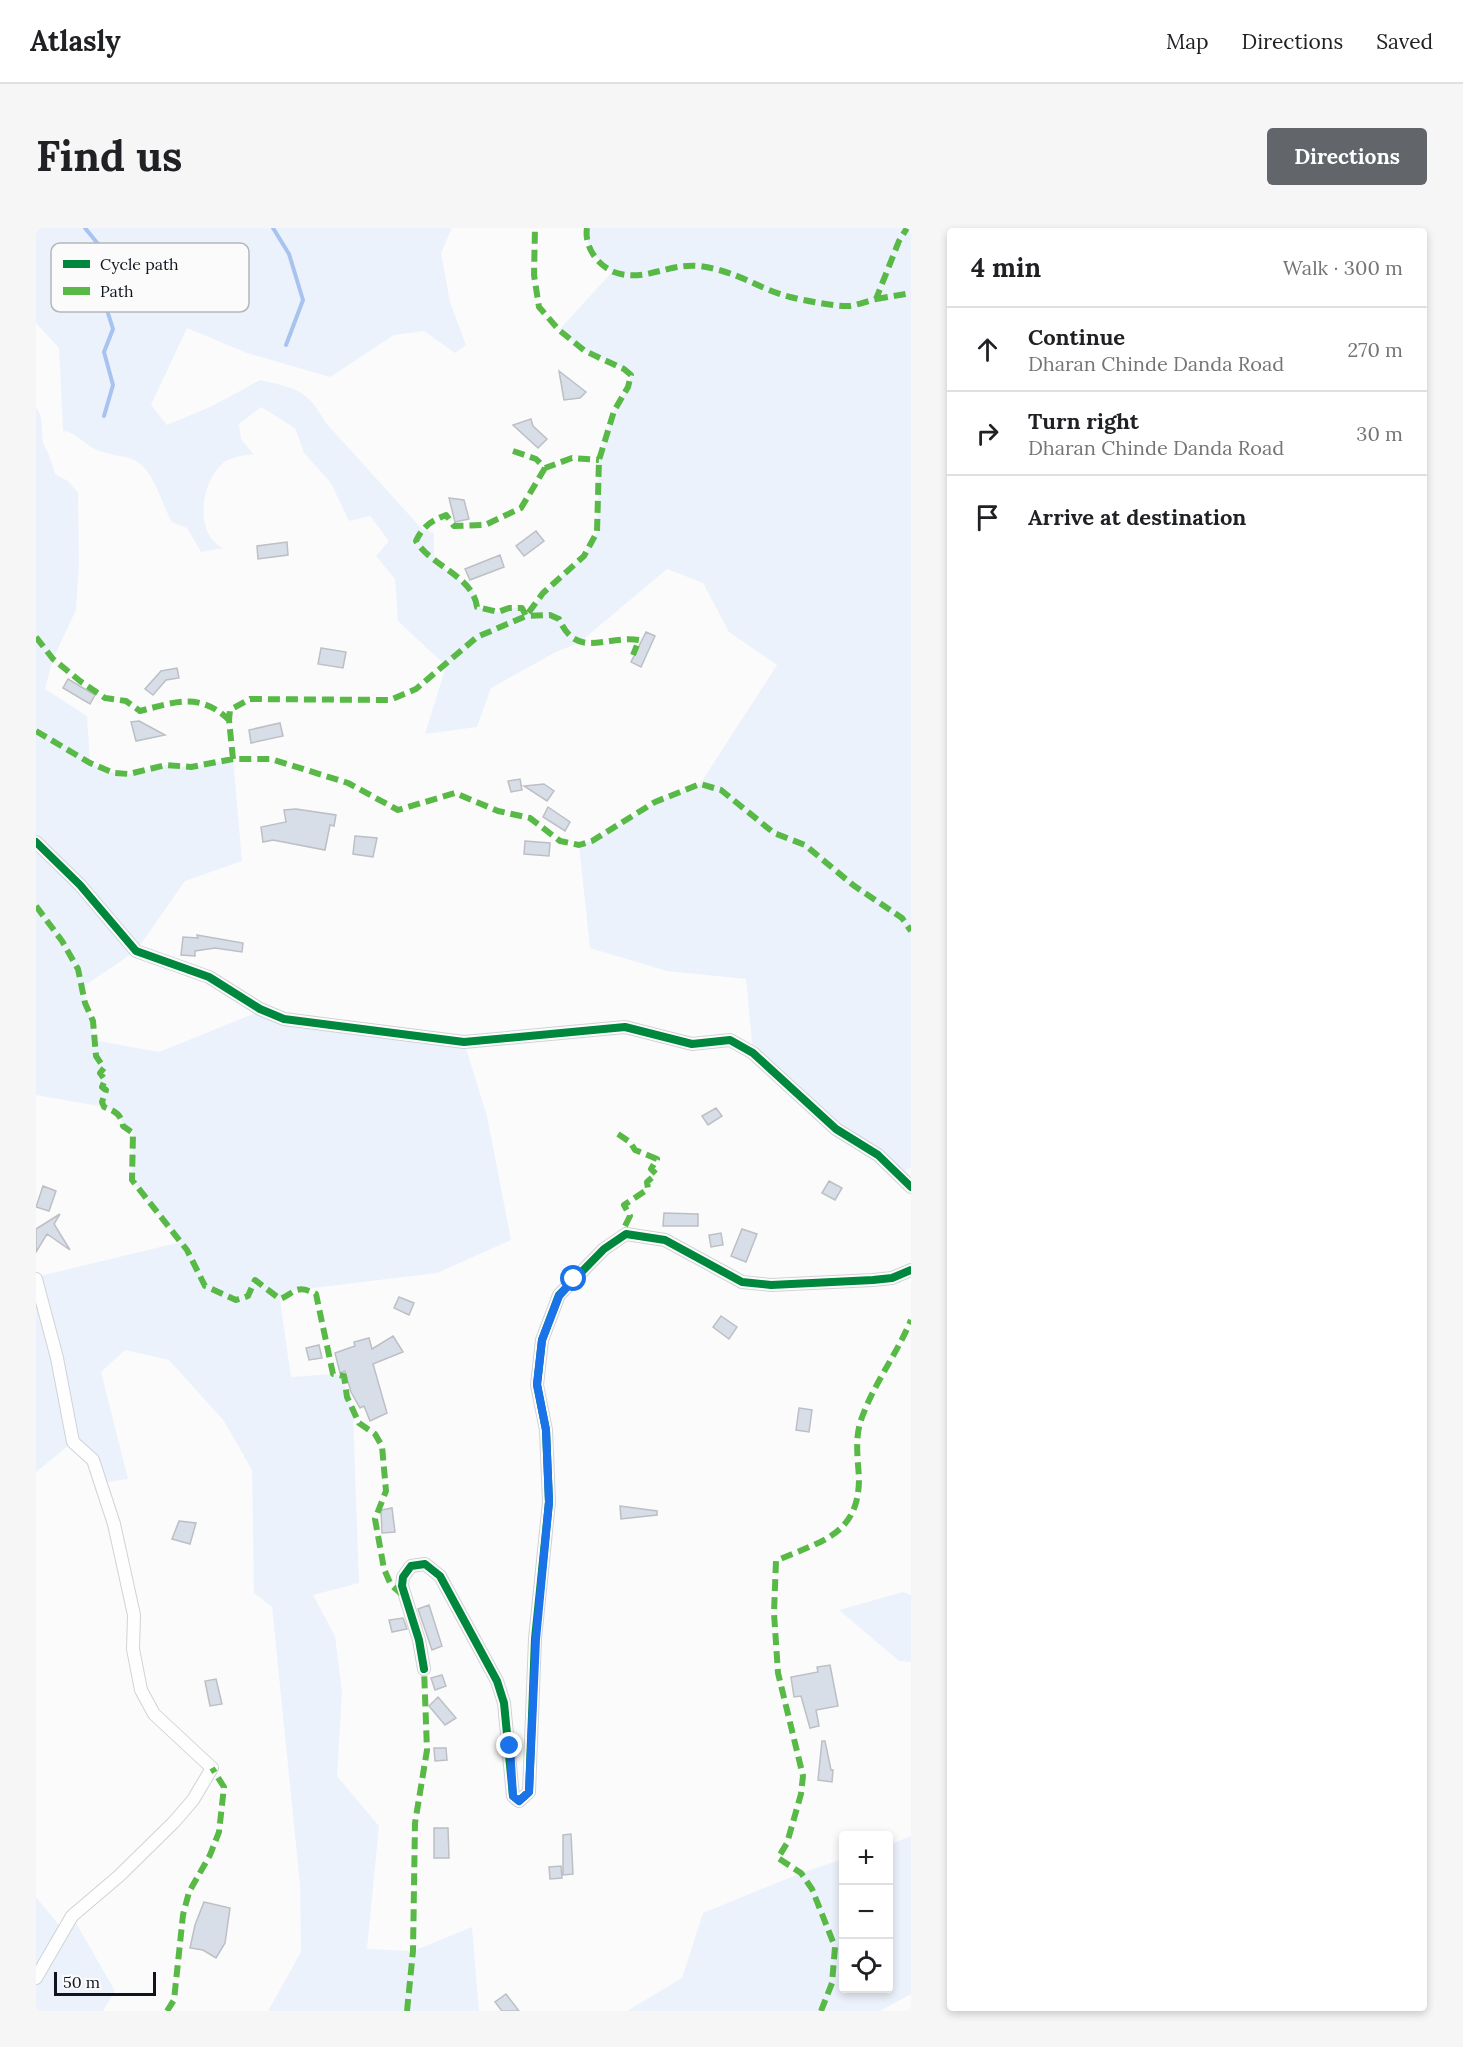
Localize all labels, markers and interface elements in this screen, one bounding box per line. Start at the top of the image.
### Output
text: Atlasly [30,23,121,59]
text: Map [1166,28,1209,55]
text: Directions [1242,28,1343,55]
text: Saved [1376,28,1433,55]
button: Directions [1267,128,1427,185]
text: Find us [36,129,182,183]
legend [51,243,249,312]
text: 4 min [971,251,1041,284]
text: Cycle path [100,254,179,274]
text: Walk · 300 m [1283,255,1403,280]
text: Path [100,281,134,301]
text: Continue [1028,323,1125,351]
icon: ahead [971,333,1004,366]
text: 270 m [1347,337,1403,362]
text: Dharan Chinde Danda Road [1028,351,1284,376]
text: Turn right [1028,407,1139,435]
icon: right [971,417,1004,450]
text: 30 m [1356,421,1403,446]
text: Dharan Chinde Danda Road [1028,435,1284,460]
icon: arrive [971,501,1004,534]
text: Arrive at destination [1028,503,1246,531]
route start [560,1265,586,1291]
route end [496,1732,522,1758]
map controls [839,1831,893,1993]
button: + [839,1831,893,1885]
button: − [839,1885,893,1939]
button: locate [839,1939,893,1993]
scale bar [54,1969,156,1996]
text: 50 m [63,1972,100,1992]

